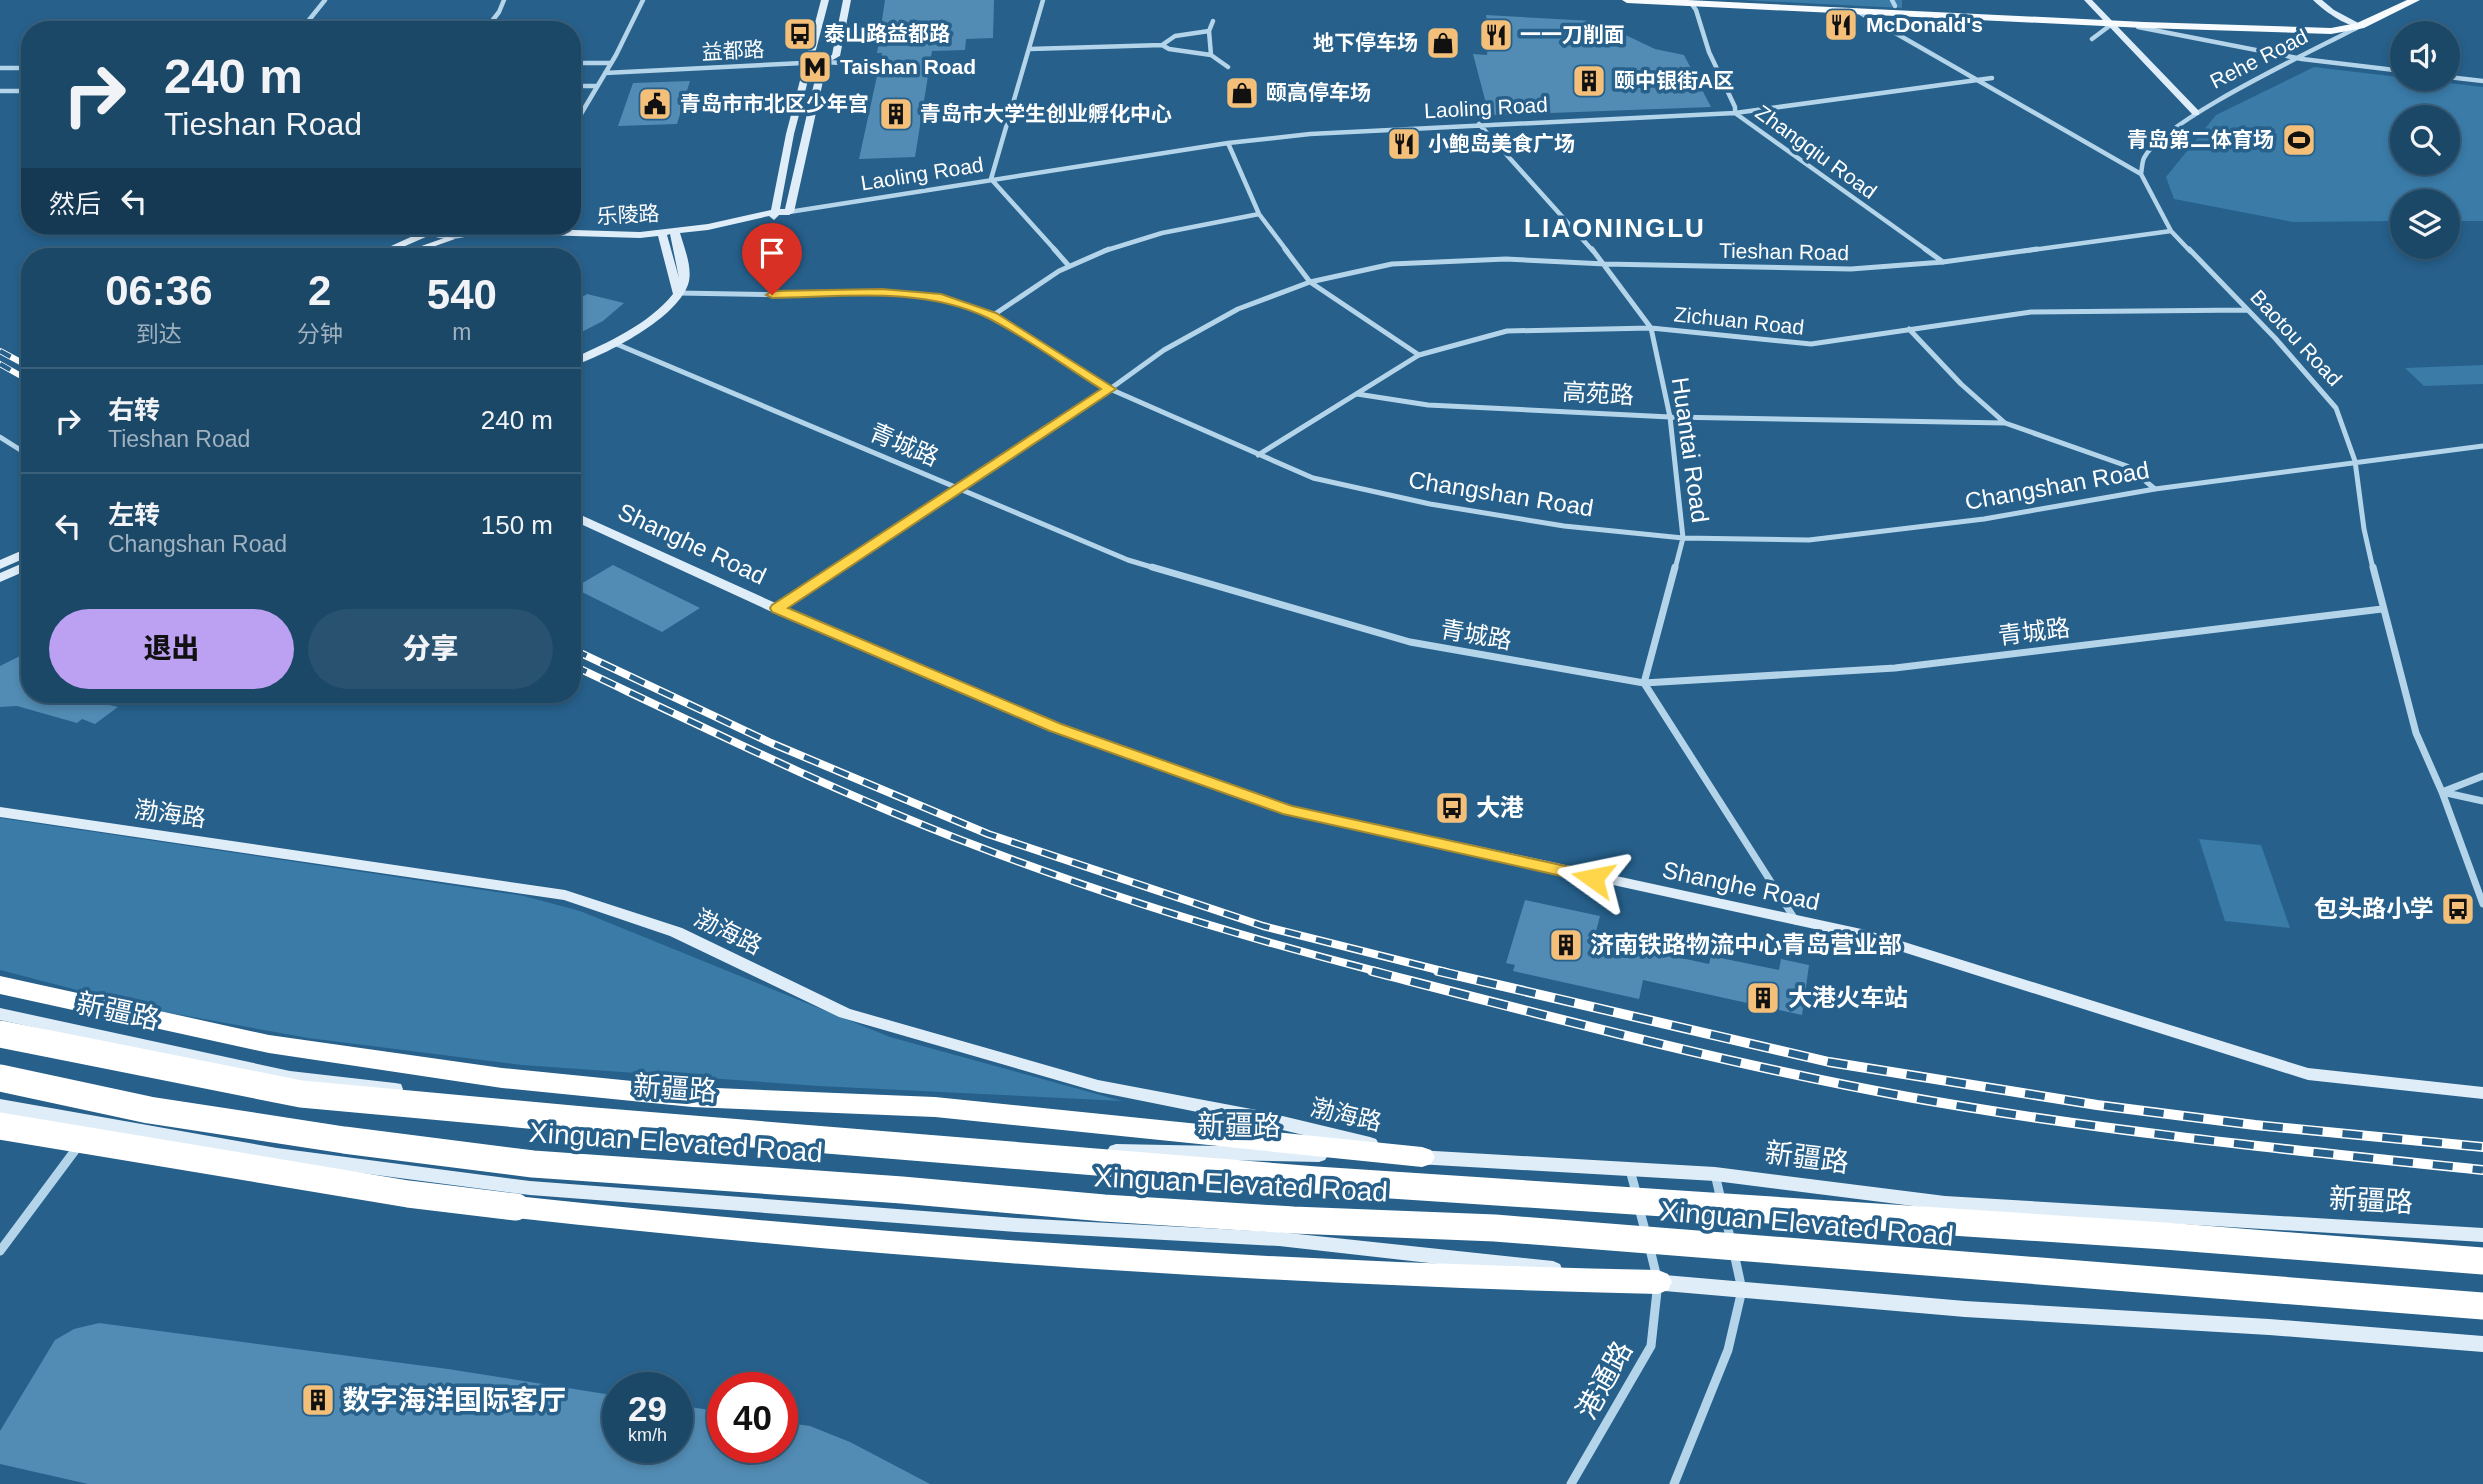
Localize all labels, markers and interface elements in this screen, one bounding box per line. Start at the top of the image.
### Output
restaurant icon: McDonald's [1822,6,1860,44]
place label: McDonald's [1866,13,1983,36]
bus stop icon: 泰山路益都路 [781,15,819,53]
restaurant icon: 一一刀削面 [1477,16,1515,54]
map controls [2390,21,2460,259]
button: sound [2390,21,2460,91]
place label: 泰山路益都路 [824,22,950,45]
place label: 一一刀削面 [1520,23,1625,46]
shop icon: 地下停车场 [1424,24,1462,62]
street label: Rehe Road [2206,24,2311,93]
place label: 地下停车场 [1313,31,1418,54]
street label: 益都路 [701,37,765,64]
metro station icon: Taishan Road [796,48,834,86]
icon: right [49,49,140,140]
text: 240 m [164,49,303,103]
place label: Taishan Road [840,55,976,78]
building icon: 颐中银街A区 [1570,62,1608,100]
place label: 颐中银街A区 [1614,69,1734,92]
shop icon: 颐高停车场 [1223,74,1261,112]
place label: 颐高停车场 [1266,81,1371,104]
public building icon: 青岛市市北区少年宫 [636,85,674,123]
place label: 青岛市市北区少年宫 [680,92,869,115]
street label: Laoling Road [1424,93,1548,122]
building icon: 青岛市大学生创业孵化中心 [877,95,915,133]
street label: Zhangqiu Road [1751,100,1881,203]
place label: 青岛市大学生创业孵化中心 [920,102,1172,125]
button: search [2390,105,2460,175]
text: Tieshan Road [164,106,362,142]
sports icon: 青岛第二体育场 [2280,121,2318,159]
restaurant icon: 小鲍岛美食广场 [1385,125,1423,163]
place label: 青岛第二体育场 [2127,128,2274,151]
place label: 小鲍岛美食广场 [1428,132,1575,155]
street label: Laoling Road [859,152,985,195]
icon: left [115,182,153,220]
text: 然后 [49,189,101,219]
button: layers [2390,189,2460,259]
street label: 乐陵路 [596,201,660,228]
district label: LIAONINGLU [1524,213,1706,243]
pin [742,223,802,295]
icon: arrive [753,234,791,272]
street label: Tieshan Road [1719,239,1849,264]
text: 06:36 [105,267,213,314]
text: 2 [308,267,331,314]
text: 540 [427,271,497,318]
street label: Baotou Road [2246,285,2347,390]
street label: Zichuan Road [1673,302,1805,339]
text: m [452,319,471,345]
text: 到达 [136,321,182,347]
text: 分钟 [297,321,343,347]
street label: Huantai Road [1667,375,1714,524]
street label: 高苑路 [1561,378,1635,409]
text: 右转 [108,395,160,425]
icon: right [49,402,87,440]
text: 240 m [481,405,553,435]
street label: 青城路 [866,418,943,471]
text: Tieshan Road [108,426,250,452]
street label: Changshan Road [1963,456,2151,515]
street label: Changshan Road [1407,466,1595,521]
street label: Shanghe Road [614,497,770,590]
text: 左转 [108,500,160,530]
icon: left [49,507,87,545]
text: 150 m [481,510,553,540]
text: Changshan Road [108,531,287,557]
button: 退出 [49,609,294,689]
button: 分享 [308,609,553,689]
street label: 青城路 [1997,614,2071,649]
street label: 青城路 [1438,615,1514,654]
bus stop icon: 大港 [1433,789,1471,827]
place label: 大港 [1476,794,1524,821]
street label: 渤海路 [133,795,208,832]
position arrow [1556,841,1630,915]
street label: Shanghe Road [1660,856,1822,915]
bus stop icon: 包头路小学 [2439,890,2477,928]
place label: 包头路小学 [2314,895,2434,922]
street label: 渤海路 [690,904,766,959]
building icon: 济南铁路物流中心青岛营业部 [1547,926,1585,964]
place label: 济南铁路物流中心青岛营业部 [1590,931,1902,958]
building icon: 大港火车站 [1744,979,1782,1017]
place label: 大港火车站 [1788,984,1908,1011]
street label: 新疆路 [74,988,162,1035]
street label: 新疆路 [632,1070,718,1107]
street label: 渤海路 [1308,1093,1384,1136]
street label: 新疆路 [1197,1109,1281,1142]
street label: Xinguan Elevated Road [528,1117,824,1168]
street label: 新疆路 [1763,1137,1851,1178]
street label: Xinguan Elevated Road [1093,1161,1389,1208]
street label: 新疆路 [2328,1183,2414,1218]
street label: Xinguan Elevated Road [1659,1195,1955,1252]
street label: 港通路 [1571,1336,1638,1424]
speed limit sign: 40 [707,1372,798,1463]
building icon: 数字海洋国际客厅 [299,1381,337,1419]
place label: 数字海洋国际客厅 [342,1385,566,1416]
text: 29 [628,1389,667,1428]
text: km/h [628,1425,667,1445]

